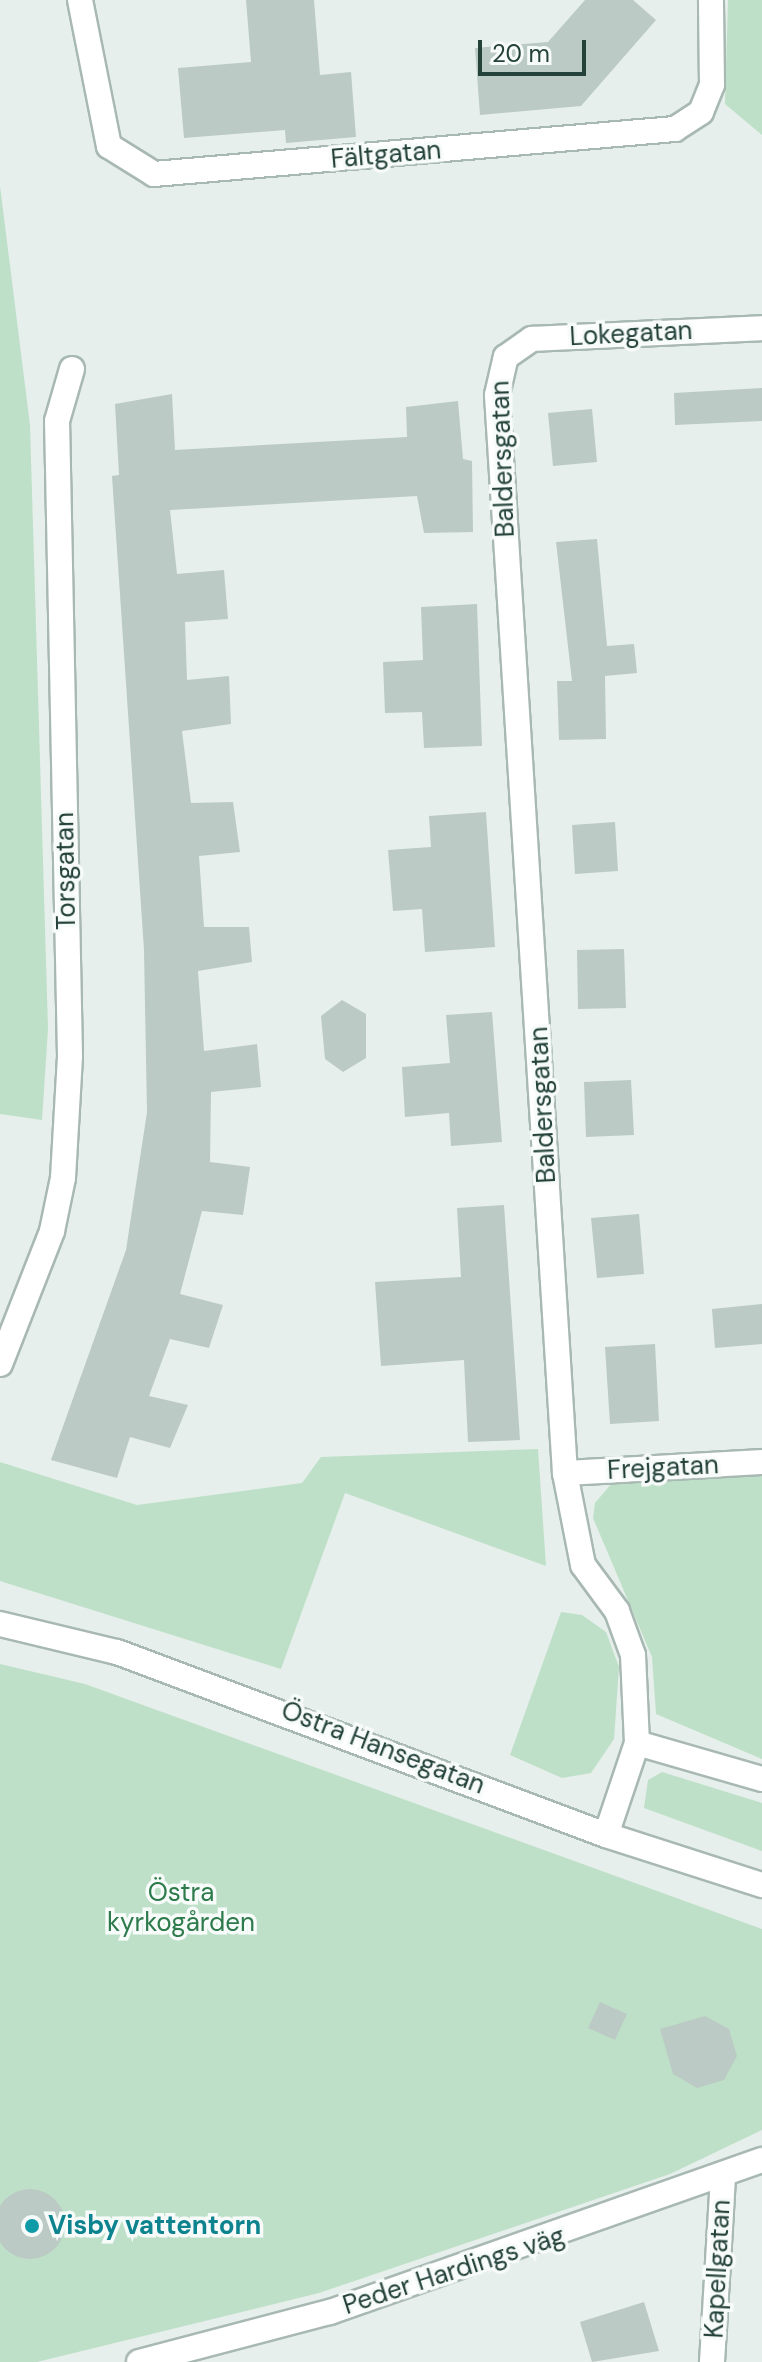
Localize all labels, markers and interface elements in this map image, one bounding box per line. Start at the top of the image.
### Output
scale bar [482,24,590,74]
text: 20 m [492,38,550,69]
street label: Fältgatan [329,135,443,175]
street label: Lokegatan [569,315,693,353]
street label: Baldersgatan [485,380,521,538]
street label: Torsgatan [49,812,83,930]
street label: Baldersgatan [523,1026,563,1184]
street label: Frejgatan [606,1449,720,1487]
street label: Östra Hansegatan [277,1695,489,1801]
park label: Östra kyrkogården [107,1877,255,1938]
street label: Kapellgatan [699,2199,737,2339]
place label: Visby vattentorn [48,2210,261,2242]
marker: Visby vattentorn [23,2217,41,2235]
street label: Peder Hardings väg [339,2220,569,2322]

